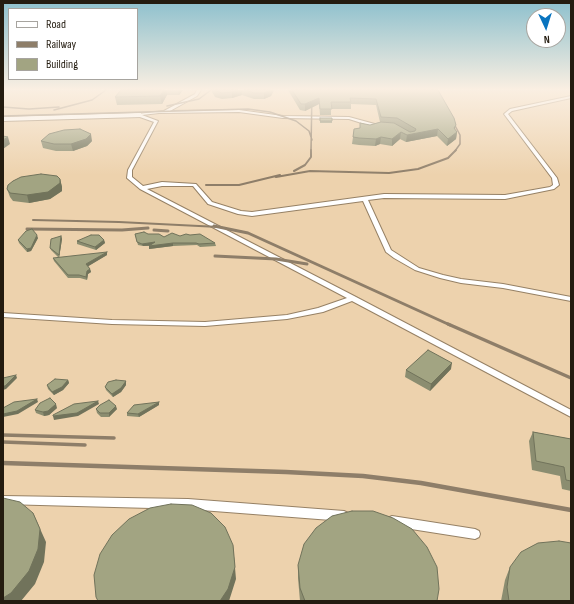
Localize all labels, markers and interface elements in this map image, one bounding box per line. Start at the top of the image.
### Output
legend [8,8,138,80]
north arrow [526,8,566,48]
text: Road [46,17,66,32]
text: N [543,33,550,46]
text: Railway [46,37,76,52]
text: Building [46,57,78,72]

